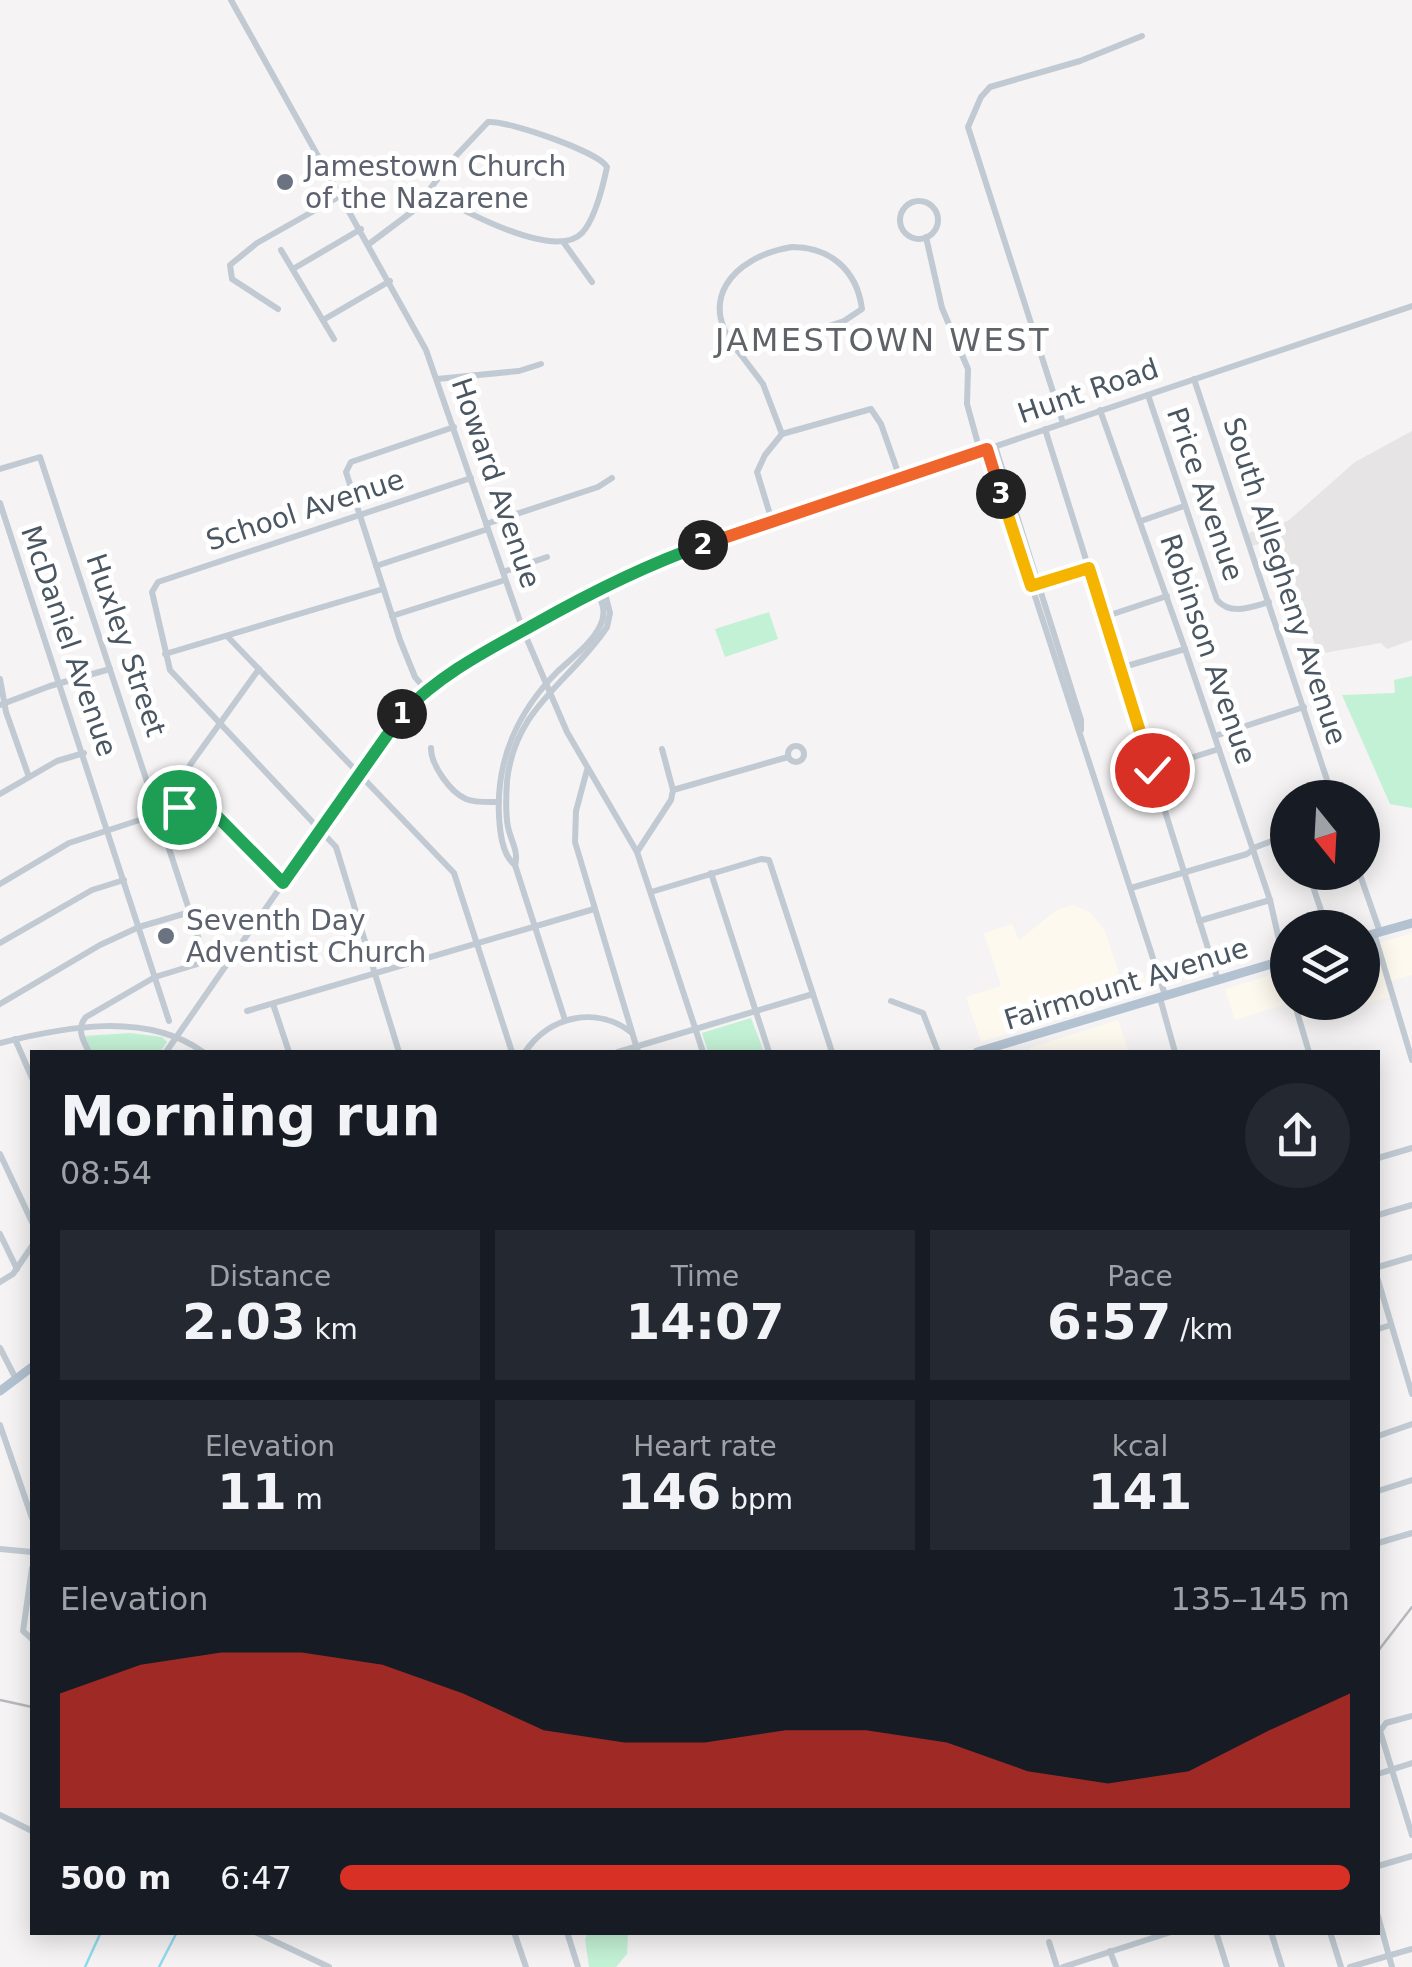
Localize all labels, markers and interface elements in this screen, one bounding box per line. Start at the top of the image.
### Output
place label: Jamestown Church of the Nazarene [303,150,566,215]
marker: Jamestown Church of the Nazarene [274,171,296,193]
district label: JAMESTOWN WEST [713,321,1051,359]
street label: Hunt Road [1013,352,1163,430]
street label: Howard Avenue [445,374,547,592]
street label: Price Avenue [1160,403,1250,585]
street label: South Allegheny Avenue [1216,413,1354,749]
street label: School Avenue [202,462,408,558]
pin: 3 [976,469,1026,519]
text: 3 [991,477,1011,510]
pin: 2 [678,520,728,570]
street label: McDaniel Avenue [14,521,124,761]
text: 2 [693,528,713,561]
street label: Robinson Avenue [1153,530,1263,768]
street label: Huxley Street [79,549,173,741]
pin: 1 [377,689,427,739]
text: 1 [392,697,412,730]
pin [1110,728,1195,813]
icon: check [1125,743,1180,798]
pin [137,765,222,850]
icon: arrive [152,780,207,835]
north arrow [1270,780,1380,890]
map controls [1270,780,1380,1020]
place label: Seventh Day Adventist Church [186,904,426,969]
button: layers [1270,910,1380,1020]
marker: Seventh Day Adventist Church [155,925,177,947]
street label: Fairmount Avenue [1000,931,1252,1037]
button: share [1245,1083,1350,1188]
text: Morning run [60,1084,441,1148]
text: 08:54 [60,1154,152,1192]
text: Distance [209,1260,331,1293]
text: Time [671,1260,739,1293]
text: Pace [1107,1260,1173,1293]
text: 2.03 [182,1293,305,1351]
text: 14:07 [625,1293,785,1351]
text: 6:57 [1047,1293,1171,1351]
text: km [305,1313,358,1346]
text: /km [1171,1313,1233,1346]
text: Elevation [205,1430,335,1463]
text: Heart rate [633,1430,777,1463]
text: kcal [1112,1430,1168,1463]
text: 11 [217,1463,287,1521]
text: 146 [617,1463,721,1521]
text: 141 [1088,1463,1192,1521]
text: m [287,1483,323,1516]
text: bpm [721,1483,793,1516]
text: Elevation [60,1580,209,1618]
text: 135–145 m [1171,1580,1350,1618]
text: 500 m [60,1859,171,1897]
text: 6:47 [220,1859,292,1897]

